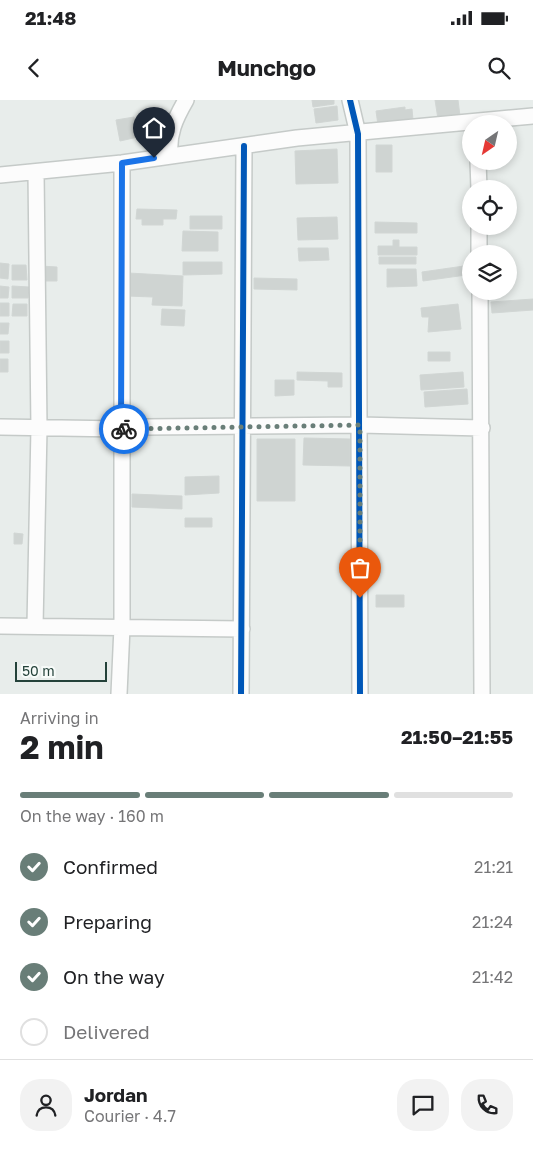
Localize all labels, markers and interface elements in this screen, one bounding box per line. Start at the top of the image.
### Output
text: 21:48 [25,6,77,29]
icon: back [20,54,48,82]
text: Munchgo [217,54,316,81]
icon: search [485,54,513,82]
pin [133,107,175,158]
icon: home [140,114,168,142]
north arrow [462,115,518,170]
map controls [462,115,517,300]
button: locate [462,180,517,235]
button: layers [462,245,517,300]
courier [99,404,149,454]
icon: bike [110,415,138,443]
pin [339,547,381,598]
icon: bag [346,554,374,582]
scale bar [15,659,108,682]
text: 50 m [22,662,55,679]
text: Arriving in [20,708,99,728]
text: 21:50–21:55 [401,725,513,748]
text: 2 min [20,728,104,766]
text: On the way · 160 m [20,806,164,826]
icon: check [20,853,48,881]
text: Confirmed [63,855,158,878]
text: 21:21 [474,857,513,877]
icon: check [20,908,48,936]
text: Preparing [63,910,152,933]
text: 21:24 [472,912,513,932]
icon: check [20,963,48,991]
text: On the way [63,965,165,988]
text: 21:42 [472,967,513,987]
text: Delivered [63,1020,150,1043]
button: person [20,1079,72,1131]
button: chat [397,1079,449,1131]
button: phone [461,1079,513,1131]
text: Jordan [84,1083,148,1106]
text: Courier · 4.7 [84,1106,176,1126]

